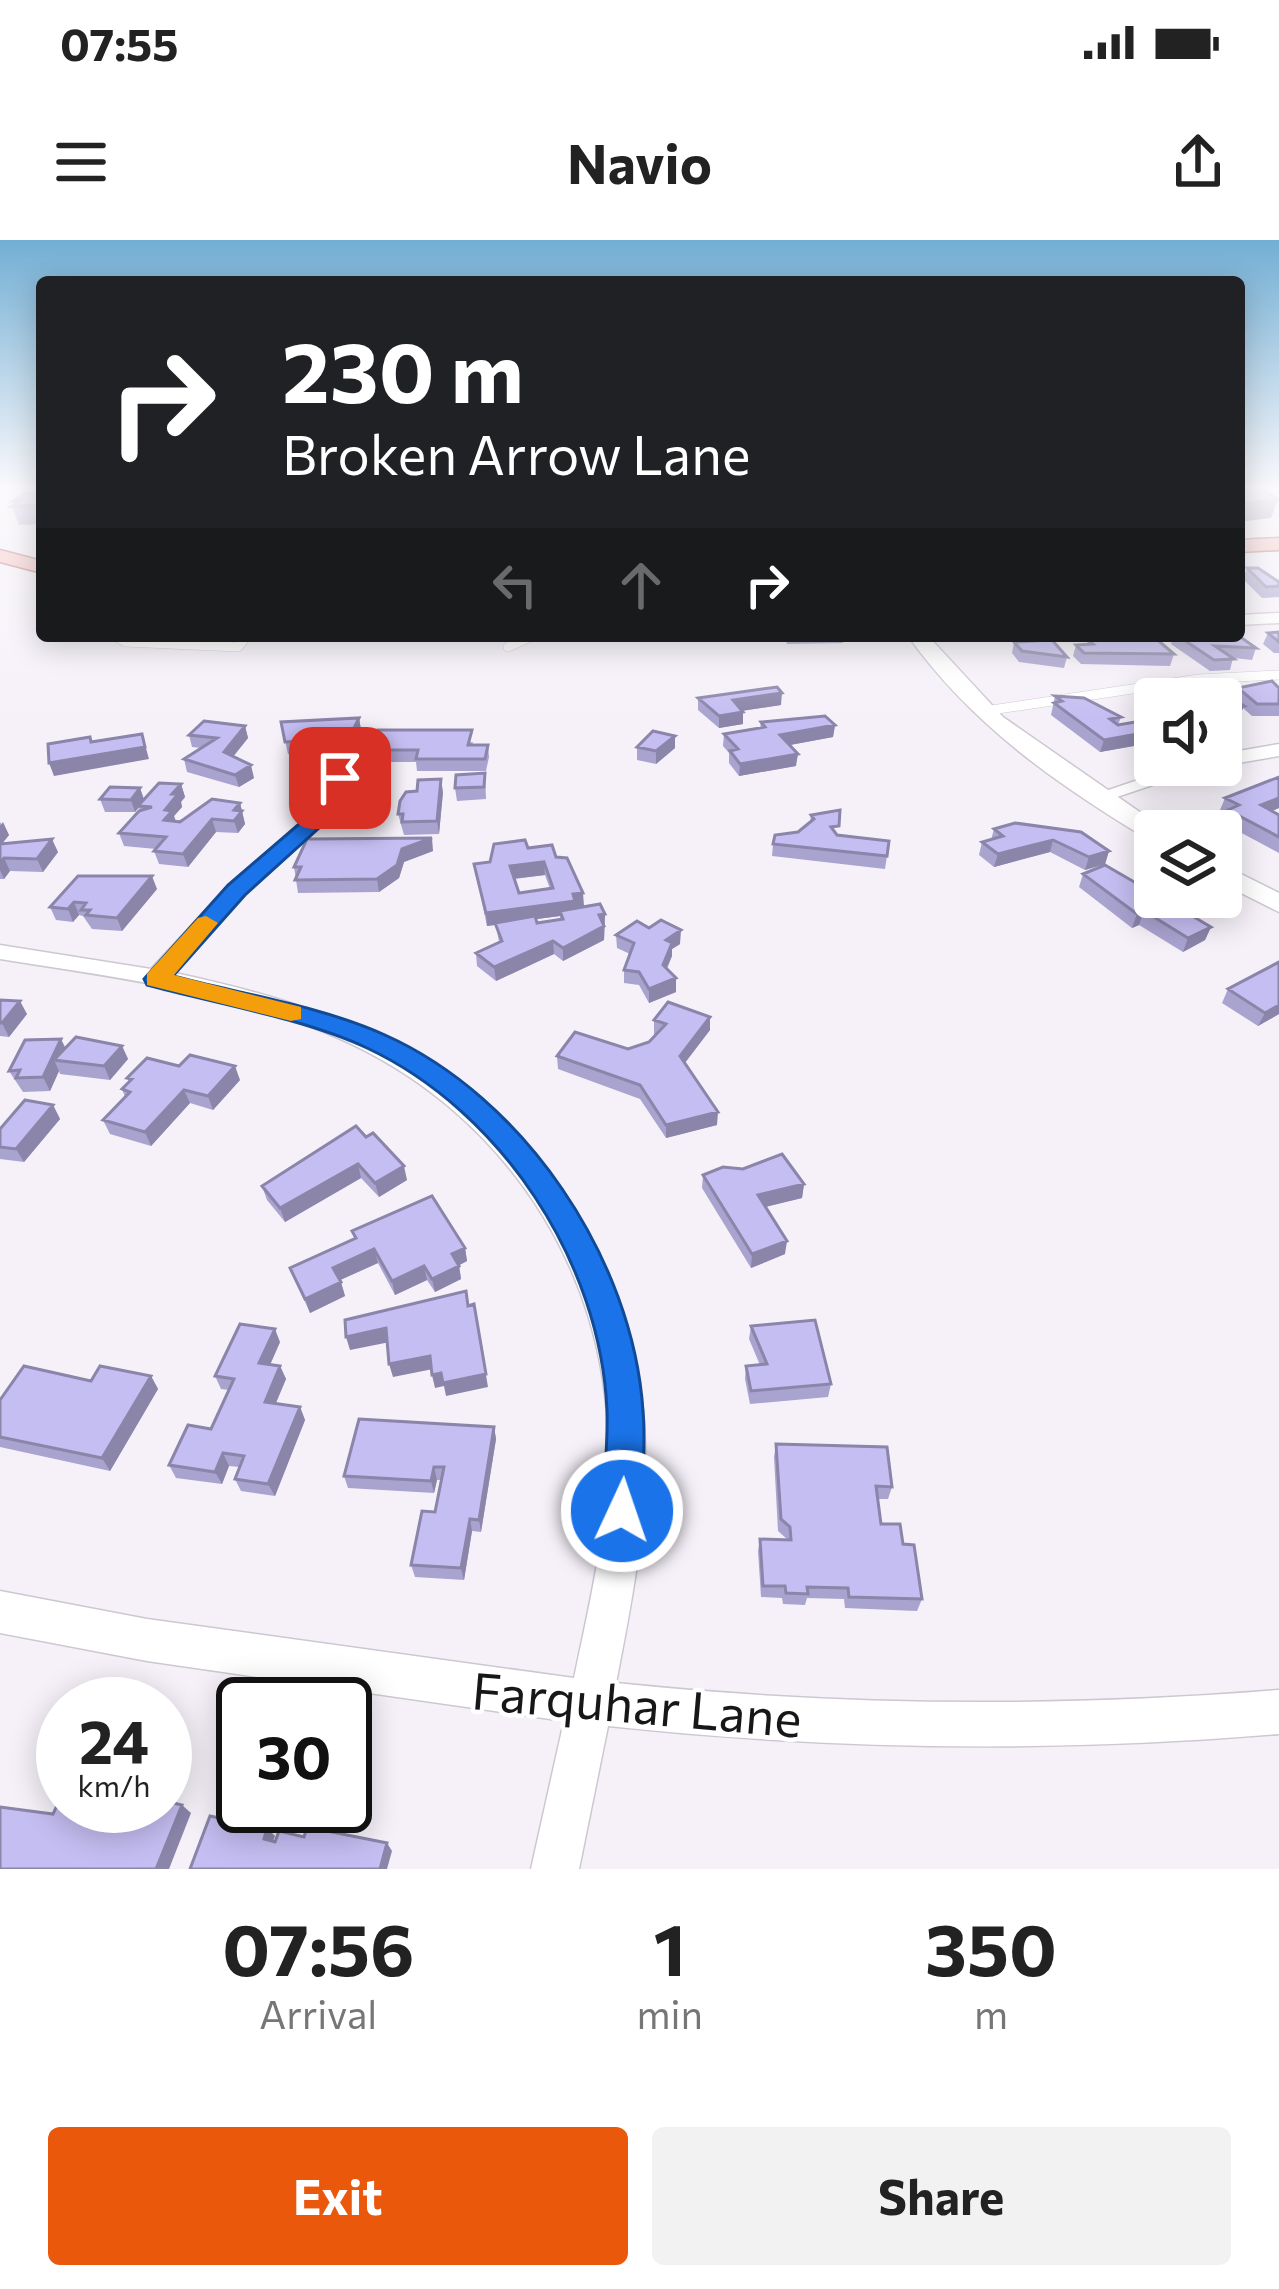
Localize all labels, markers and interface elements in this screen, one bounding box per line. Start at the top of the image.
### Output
text: 07:55 [60,15,179,70]
icon: menu [48,129,114,195]
text: Navio [567,129,712,195]
icon: share [1165,129,1231,195]
text: 230 m [282,318,524,420]
icon: right [84,324,240,480]
text: Broken Arrow Lane [282,420,751,486]
icon: left [482,552,548,618]
icon: ahead [608,552,674,618]
icon: right [734,552,800,618]
map controls [1134,678,1242,918]
button: sound [1134,678,1242,786]
pin [289,727,391,829]
icon: arrive [307,745,373,811]
button: layers [1134,810,1242,918]
position arrow [559,1448,685,1574]
street label: Farquhar Lane [470,1657,804,1749]
speed limit sign: 30 [216,1677,372,1833]
text: 24 [79,1703,149,1776]
text: km/h [78,1766,150,1803]
text: 07:56 [222,1903,414,1991]
text: 1 [653,1903,686,1991]
text: 350 [925,1903,1057,1991]
text: Arrival [259,1989,377,2037]
text: min [637,1989,703,2037]
text: m [974,1989,1008,2037]
button: Exit [48,2127,628,2265]
button: Share [652,2127,1231,2265]

